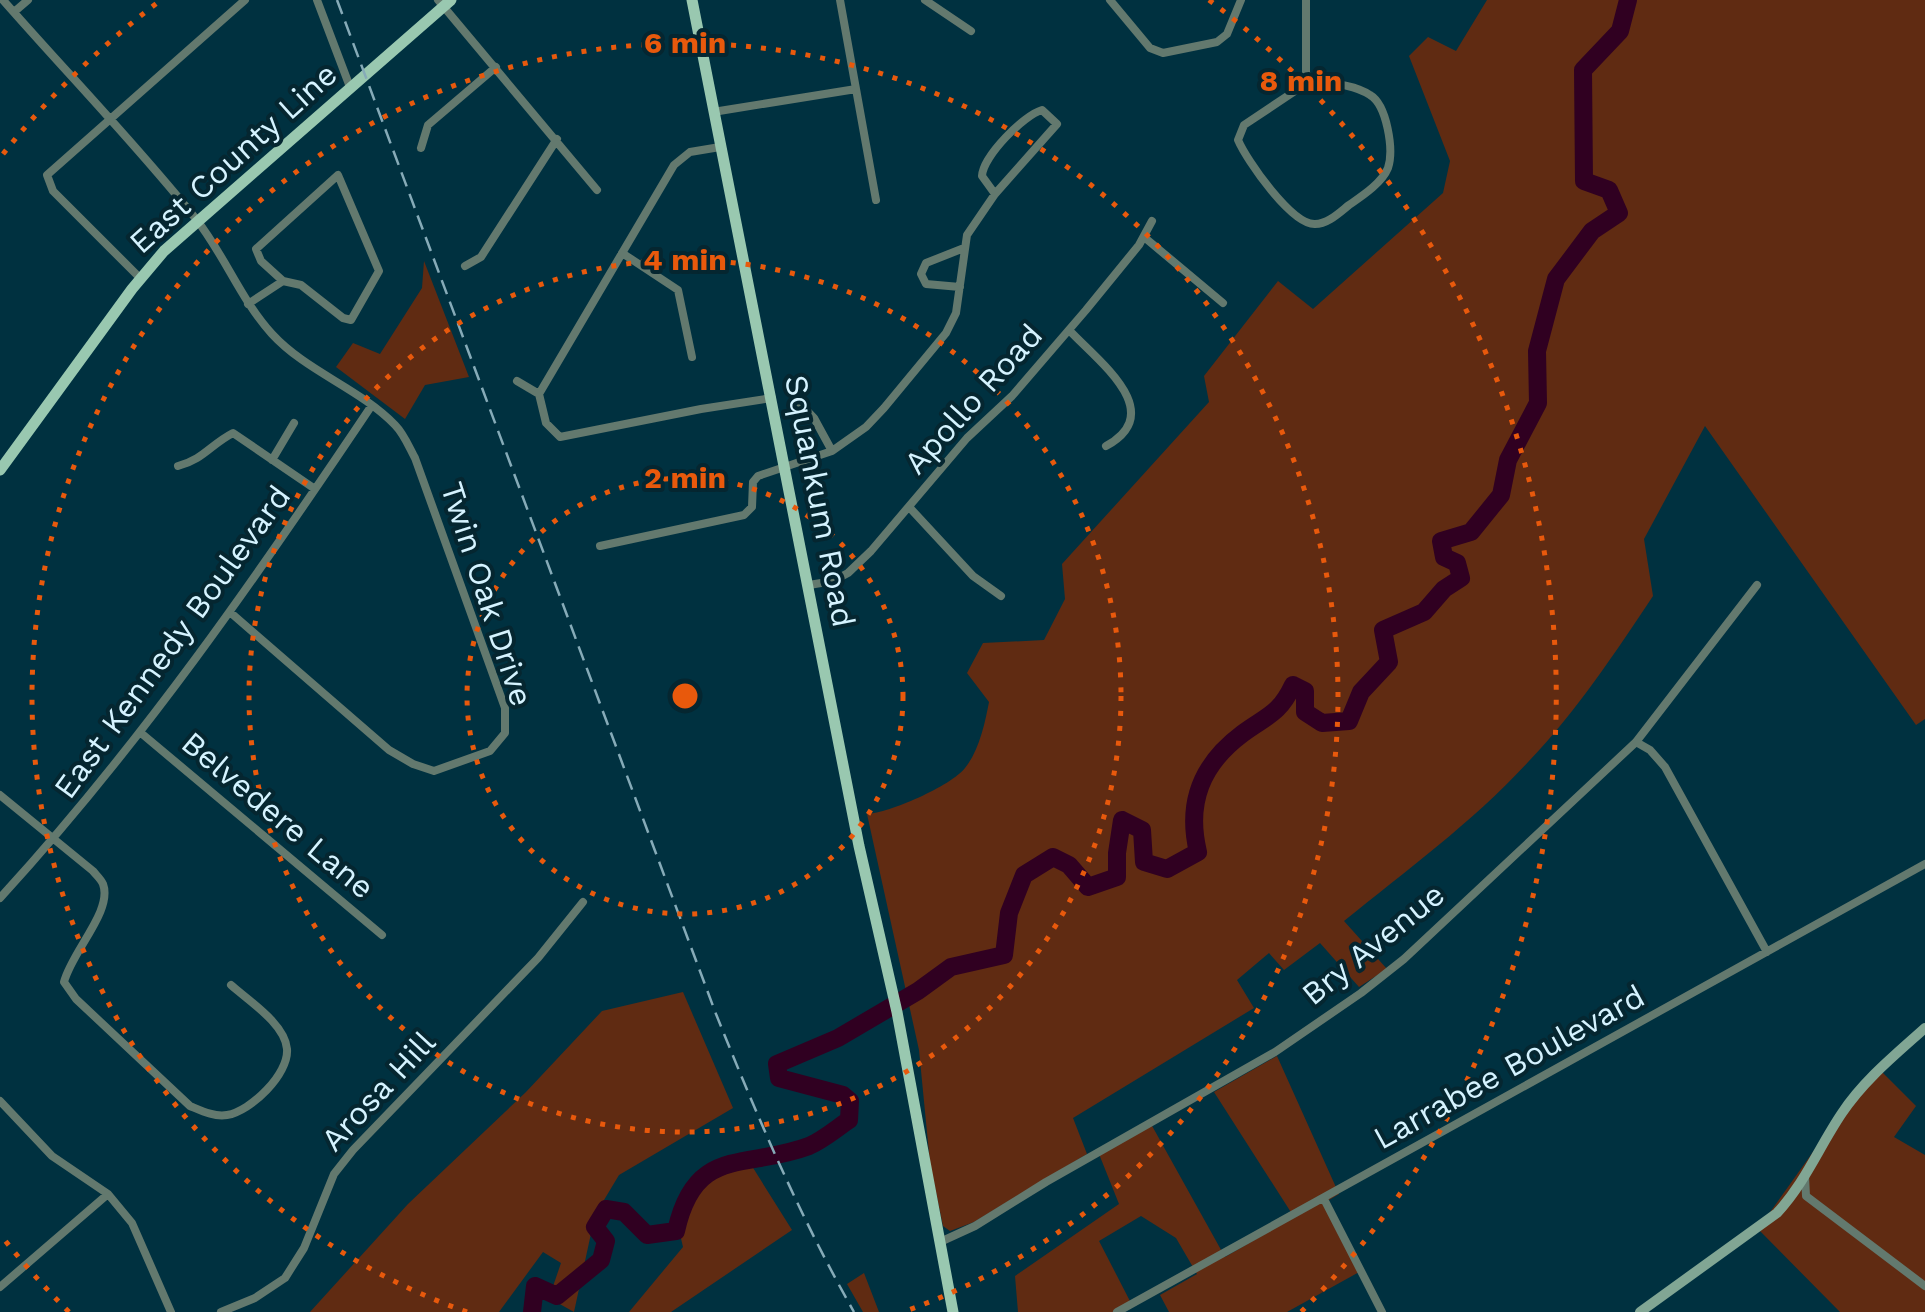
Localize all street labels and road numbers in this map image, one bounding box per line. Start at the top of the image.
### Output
street label: East County Line [121,55,345,261]
street label: Apollo Road [896,316,1050,482]
street label: Squankum Road [777,372,863,630]
street label: Twin Oak Drive [433,477,541,711]
street label: East Kennedy Boulevard [46,478,298,806]
street label: Belvedere Lane [174,723,382,907]
street label: Bry Avenue [1294,875,1452,1013]
street label: Larrabee Boulevard [1367,977,1651,1157]
street label: Arosa Hill [313,1023,443,1159]

